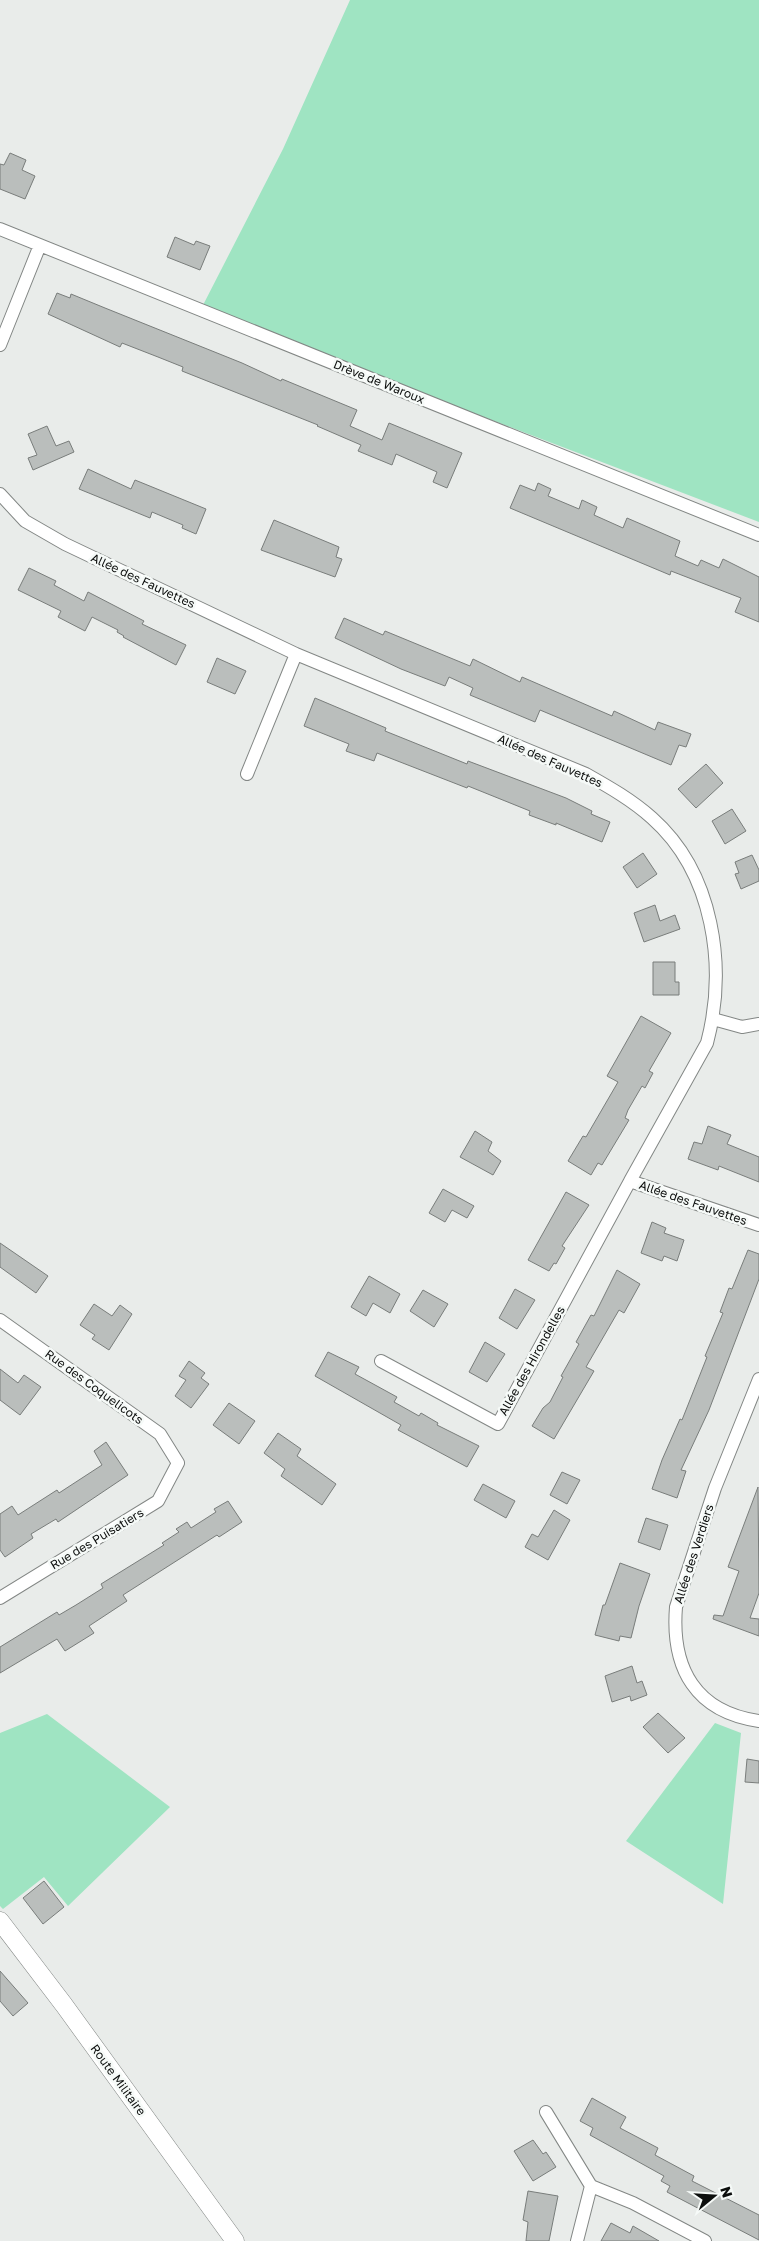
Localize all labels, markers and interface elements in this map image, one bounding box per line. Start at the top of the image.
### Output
street label: Drève de Waroux [331,356,427,407]
street label: Allée des Fauvettes [89,550,198,611]
street label: Allée des Fauvettes [495,731,605,790]
street label: Allée des Fauvettes [637,1177,749,1228]
street label: Allée des Hirondelles [495,1303,568,1418]
street label: Rue des Coquelicots [42,1346,146,1427]
street label: Allée des Verdiers [670,1502,717,1605]
street label: Rue des Puisatiers [47,1505,146,1572]
street label: Route Militaire [88,2041,149,2118]
north arrow [689,2171,739,2221]
text: N [717,2184,737,2200]

